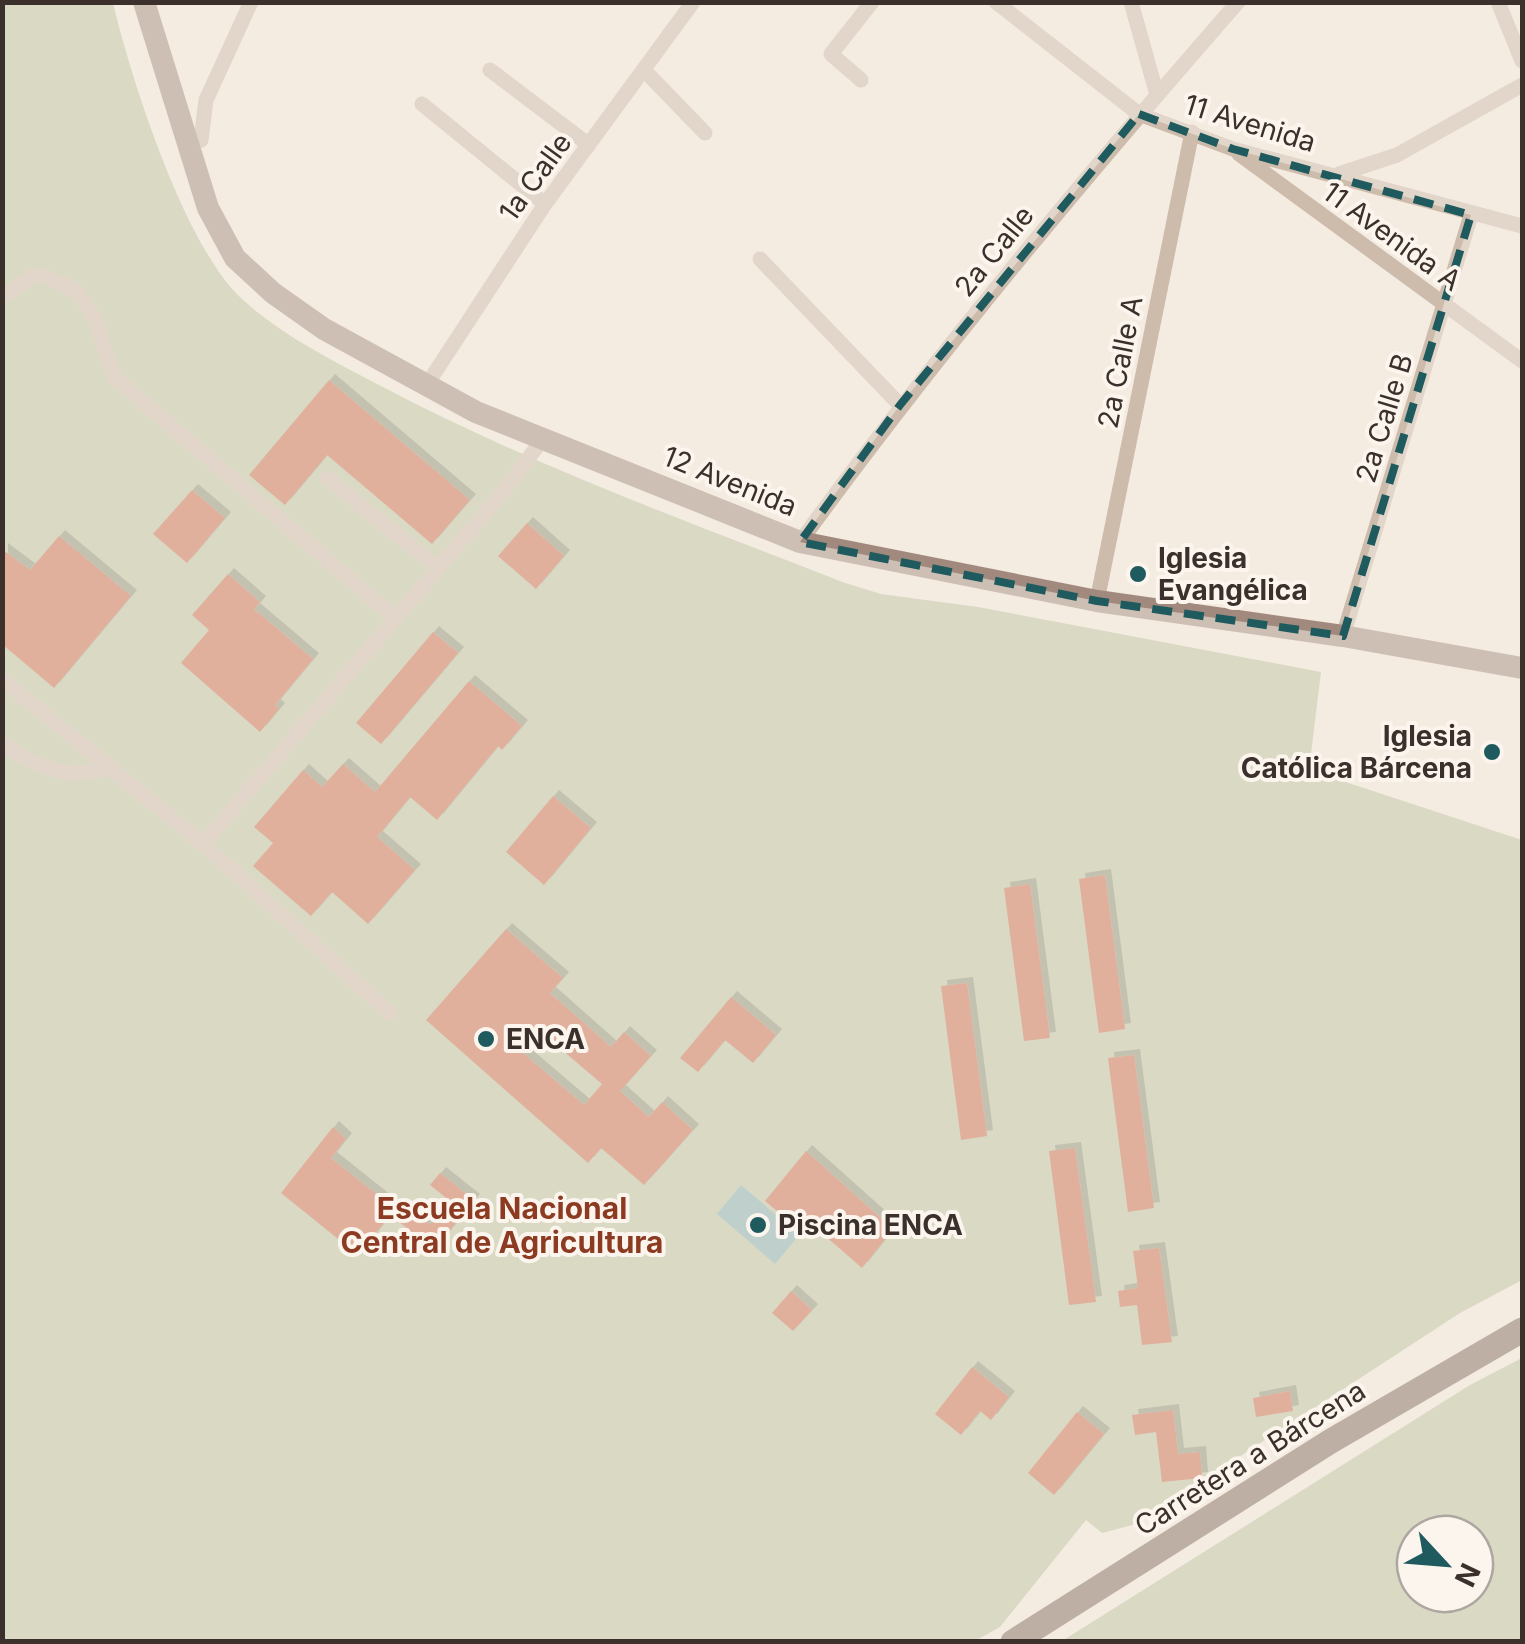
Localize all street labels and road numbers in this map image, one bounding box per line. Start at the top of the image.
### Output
street label: 11 Avenida [1180,87,1320,159]
street label: 1a Calle [492,126,578,228]
street label: 11 Avenida A [1316,174,1468,298]
street label: 2a Calle [947,199,1041,303]
street label: 2a Calle A [1091,293,1149,431]
street label: 2a Calle B [1348,349,1420,487]
street label: 12 Avenida [658,439,802,523]
street label: Carretera a Bárcena [1129,1373,1371,1543]

